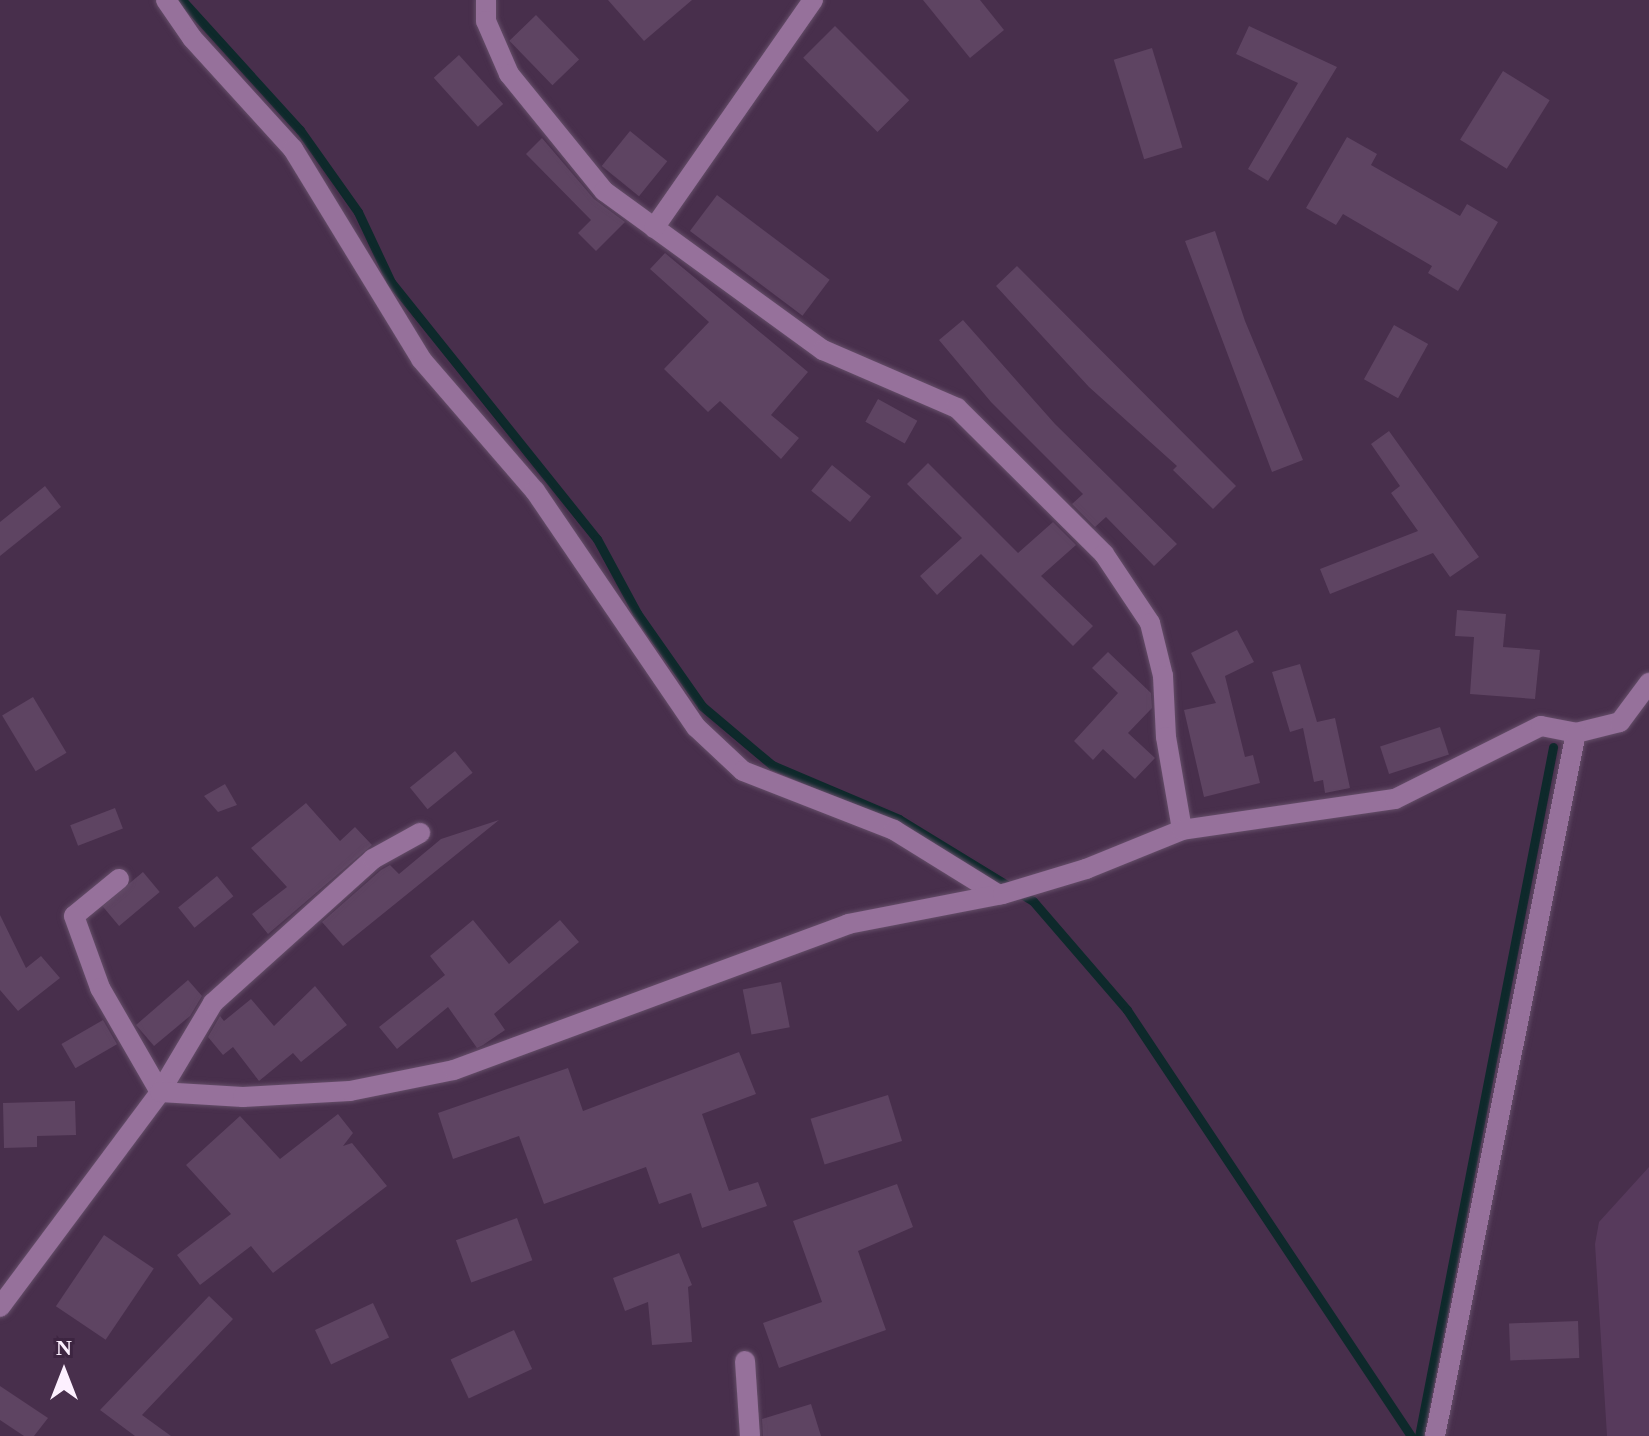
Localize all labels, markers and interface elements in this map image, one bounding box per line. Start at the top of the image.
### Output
north arrow [24,1332,104,1412]
text: N [56,1335,72,1360]

